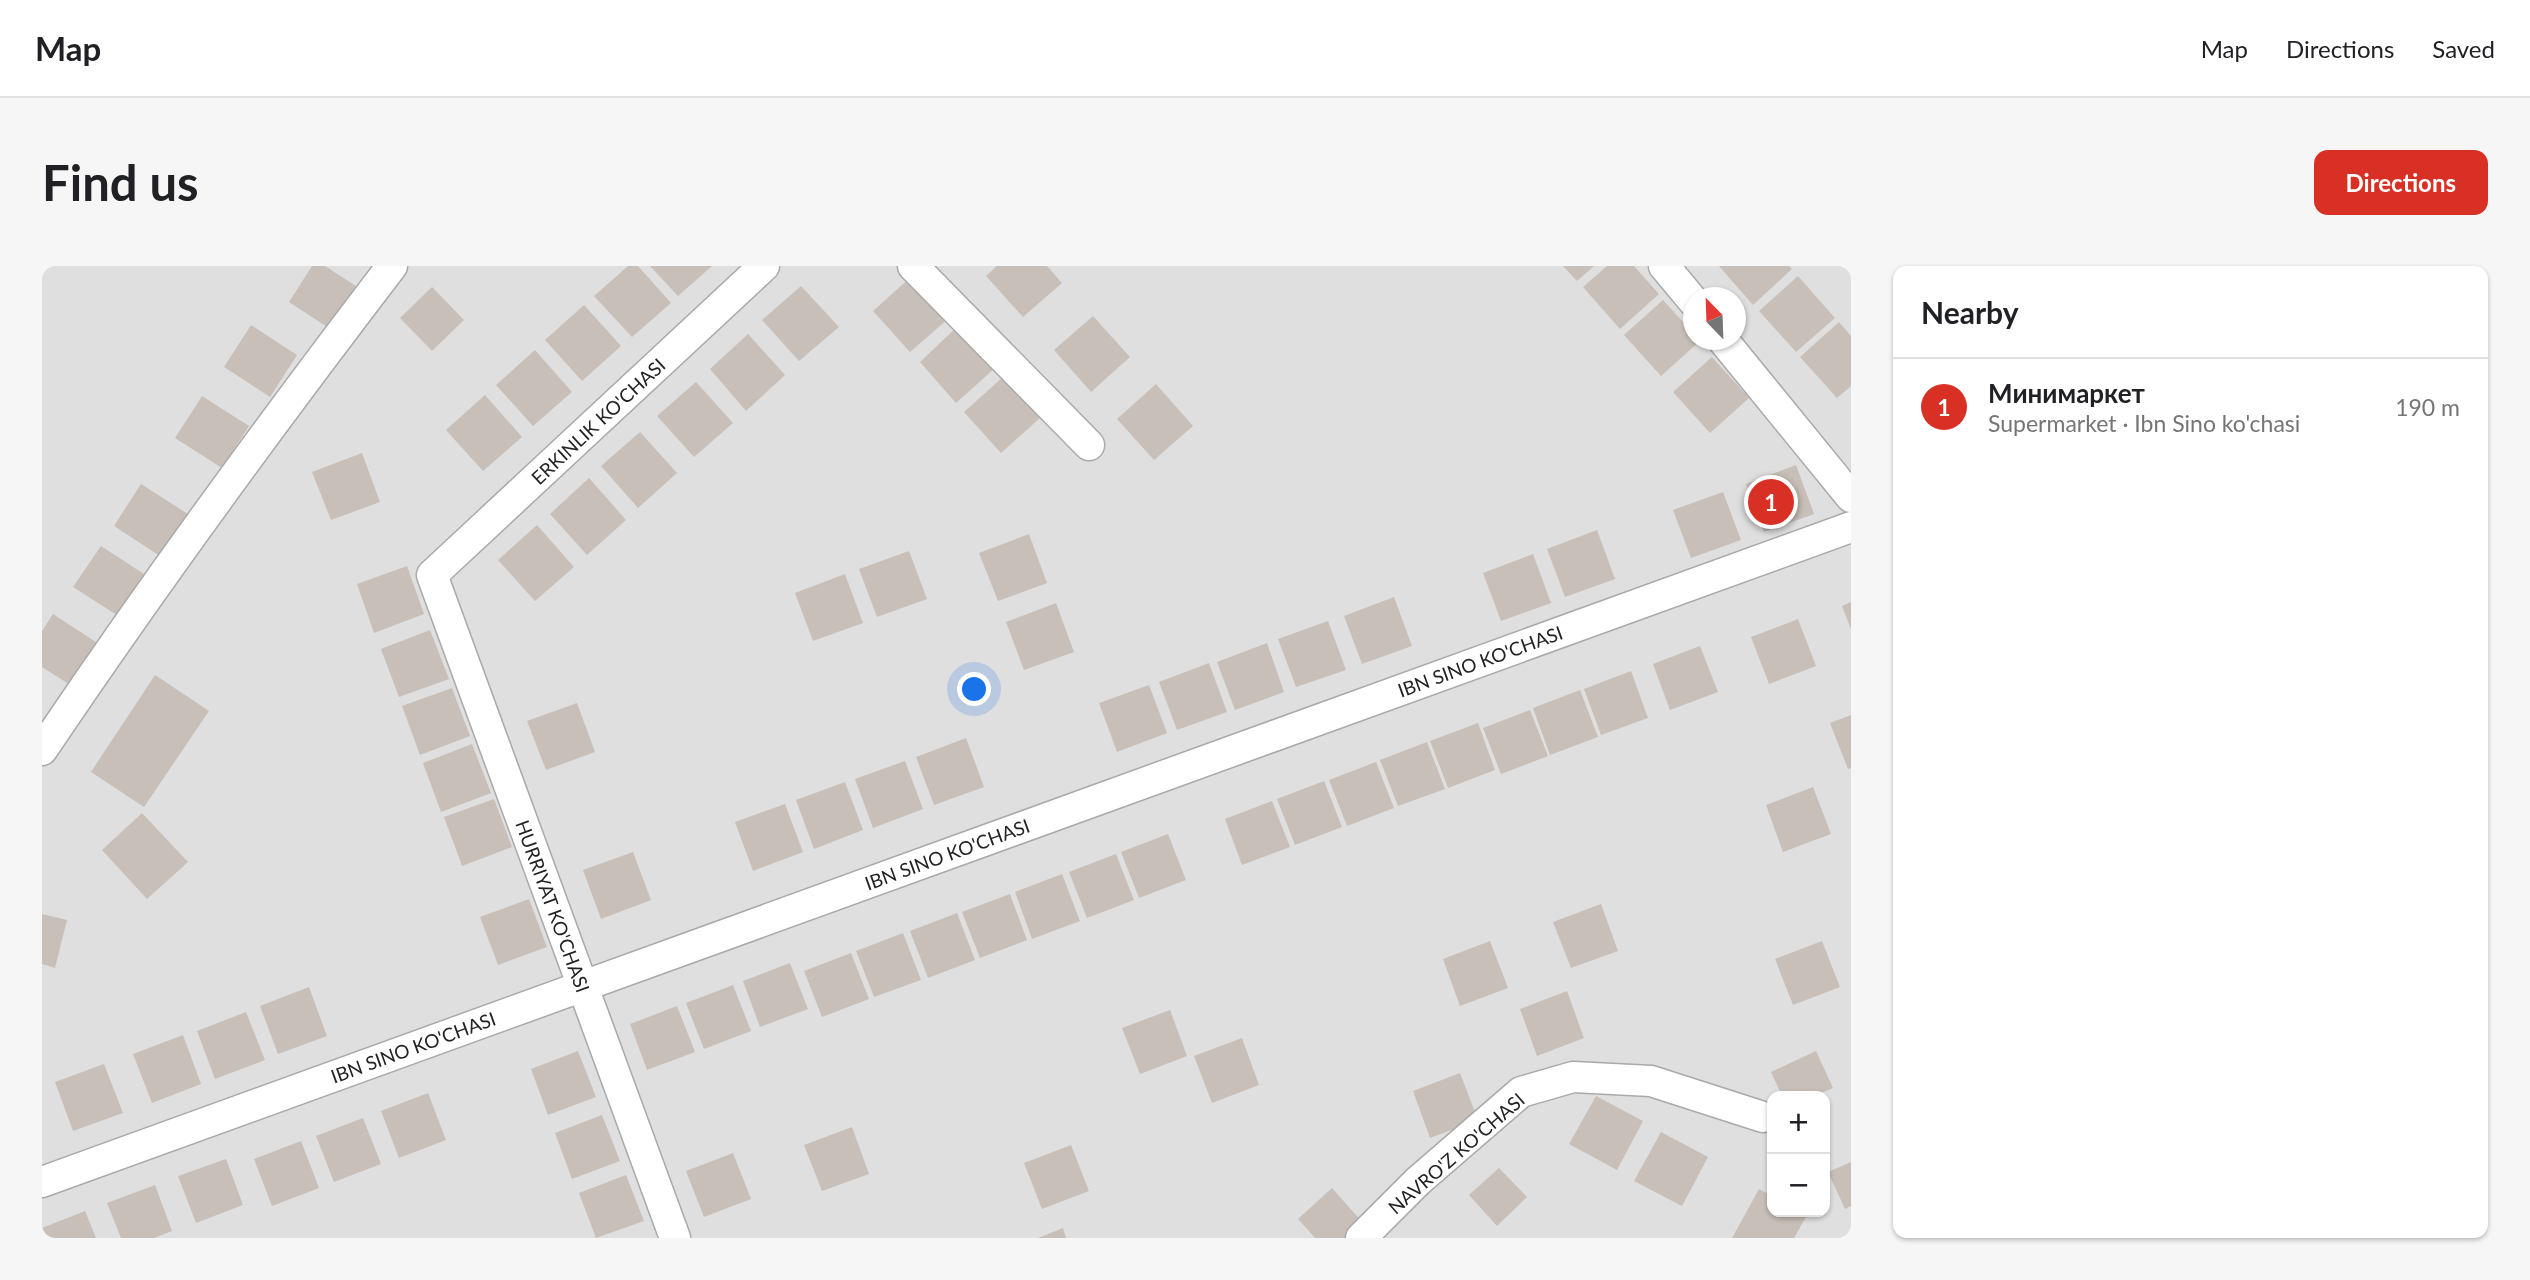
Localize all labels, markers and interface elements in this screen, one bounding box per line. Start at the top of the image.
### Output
text: Map [35,28,101,68]
text: Map [2201,34,2248,63]
text: Directions [2286,34,2394,63]
text: Saved [2432,34,2495,63]
button: Directions [2314,150,2488,215]
text: Find us [42,153,199,211]
north arrow [1683,287,1746,350]
text: Nearby [1921,294,2019,330]
street label: ERKINLIK KO'CHASI [526,353,670,489]
text: Минимаркет [1988,377,2145,409]
text: 1 [1937,393,1951,421]
text: 190 m [2395,393,2460,421]
text: Supermarket · Ibn Sino ko'chasi [1988,409,2300,437]
pin: 1 [1748,476,1794,528]
street label: IBN SINO KO'CHASI [1394,620,1566,702]
your location [957,672,991,706]
street label: IBN SINO KO'CHASI [861,813,1033,895]
street label: HURRIYAT KO'CHASI [511,817,595,995]
street label: IBN SINO KO'CHASI [327,1006,499,1088]
street label: NAVRO'Z KO'CHASI [1383,1088,1529,1218]
map controls [1767,1091,1830,1217]
button: + [1767,1091,1830,1154]
button: − [1767,1154,1830,1217]

